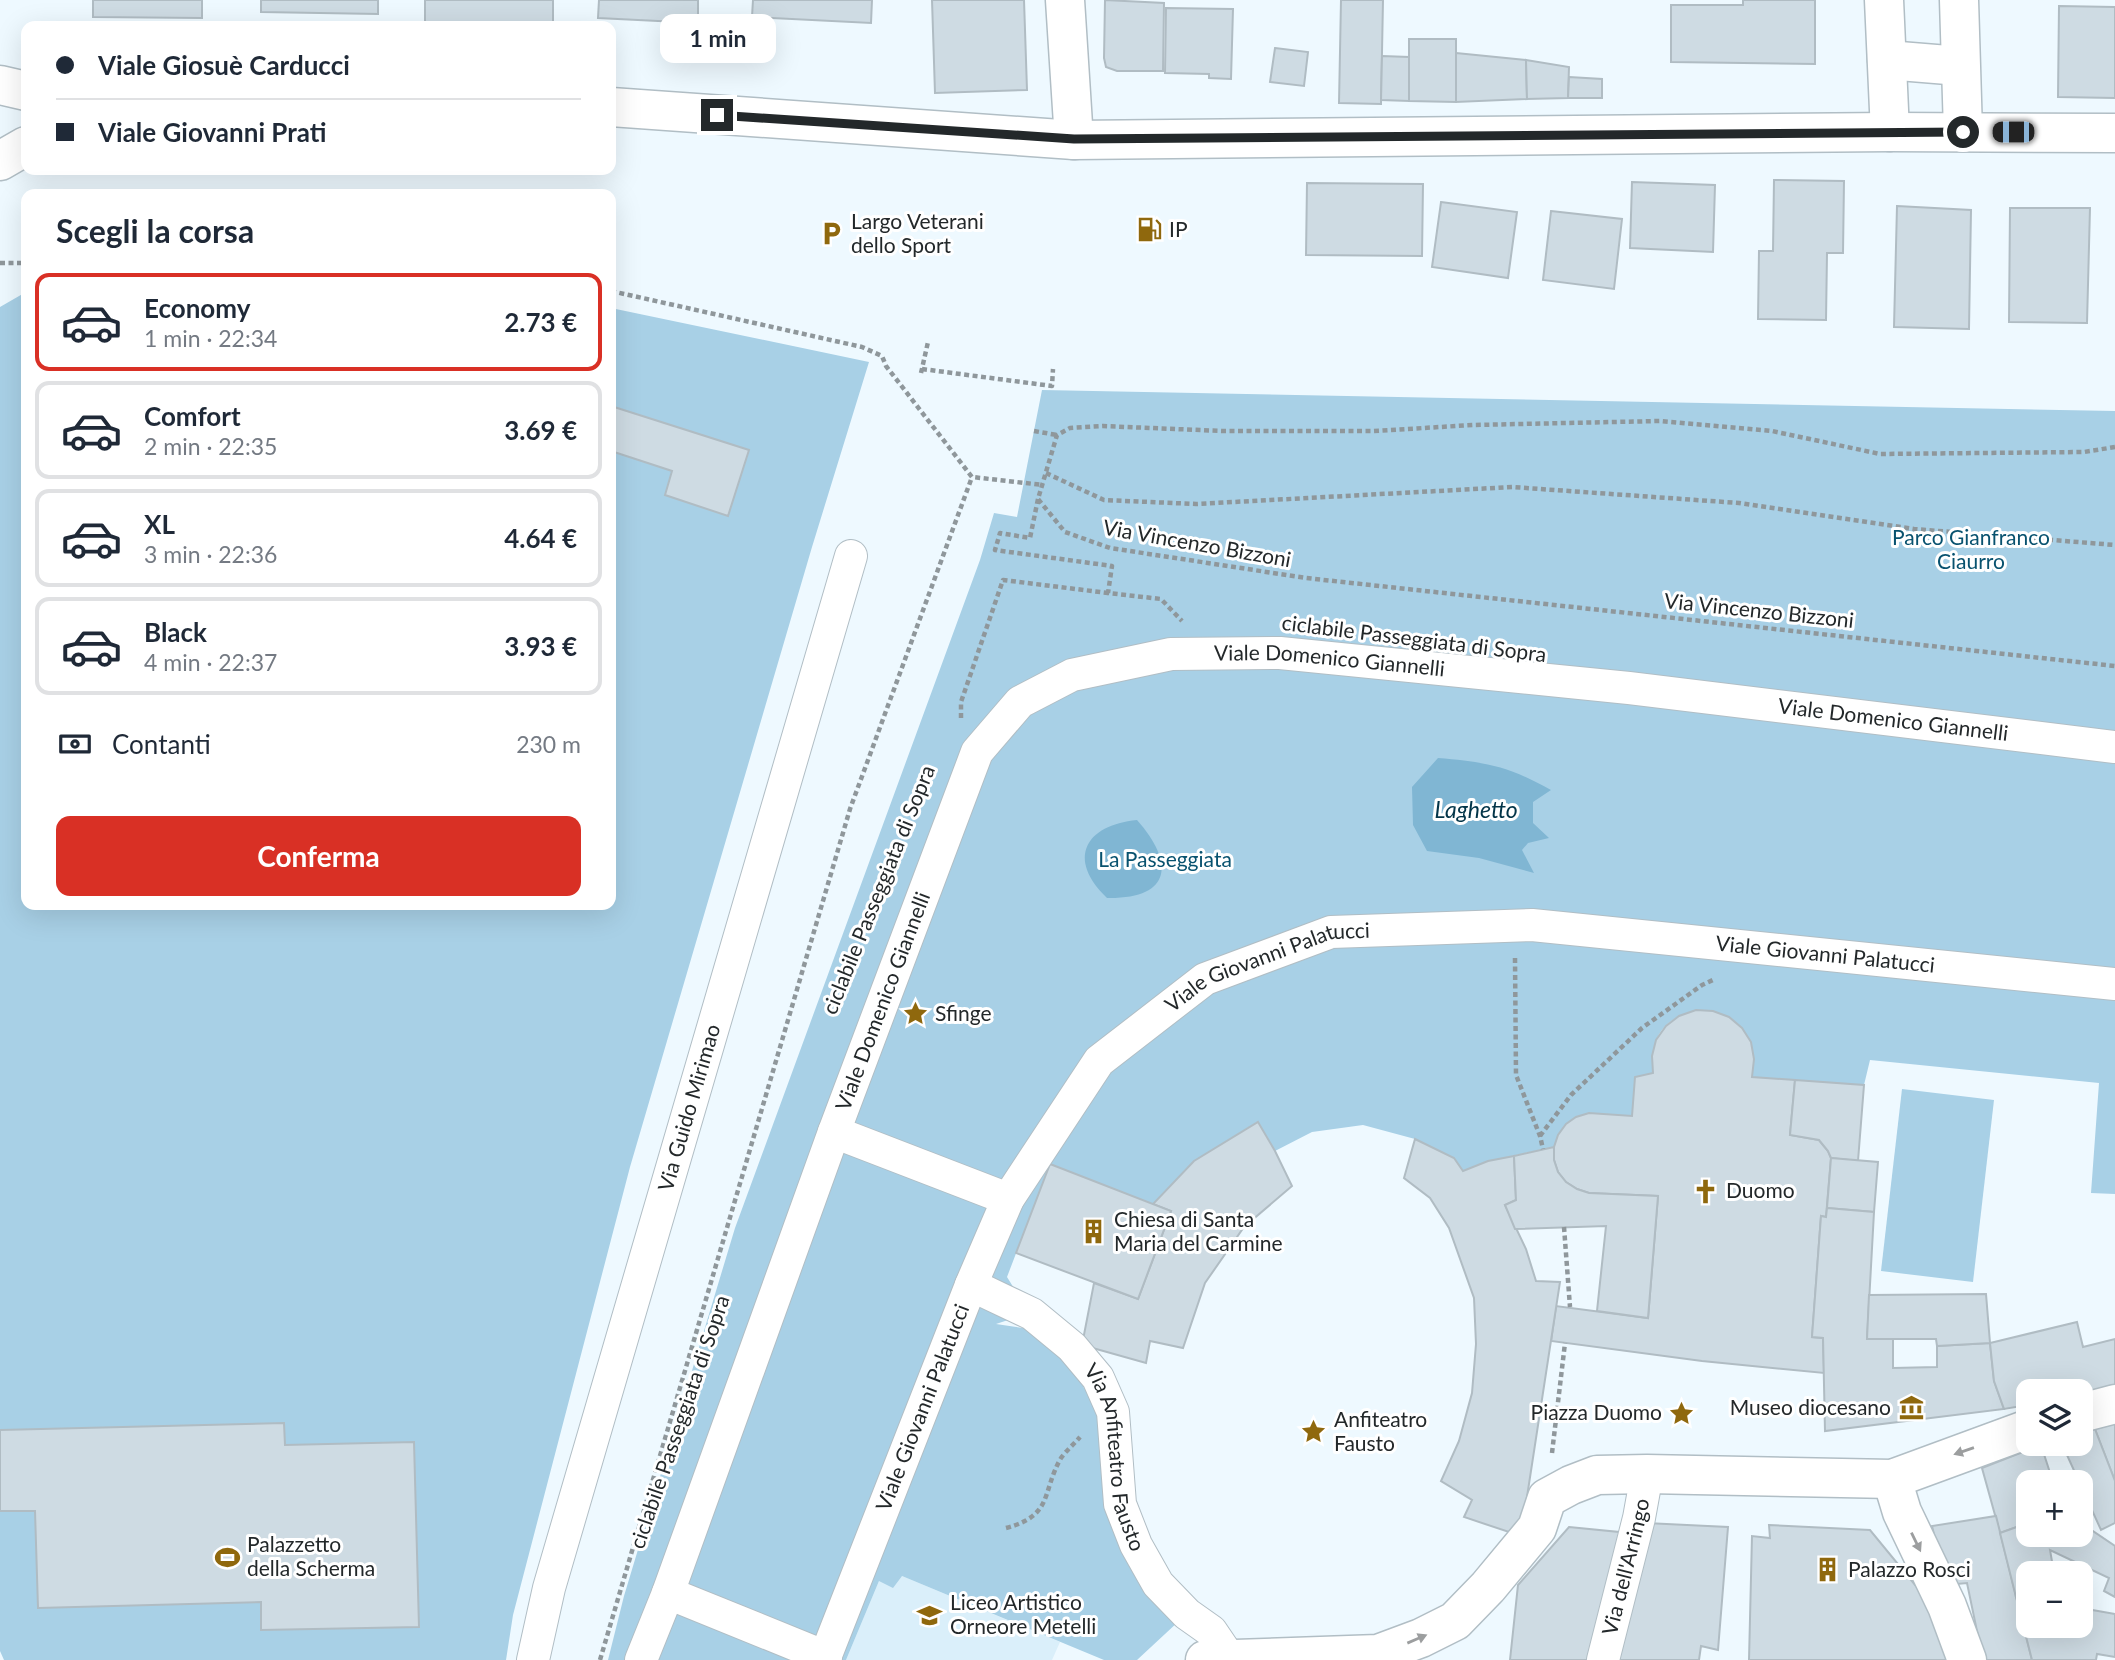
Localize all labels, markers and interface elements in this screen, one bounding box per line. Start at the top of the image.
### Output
callout: 1 min [659,13,775,62]
text: 1 min [689,24,747,52]
text: Viale Giosuè Carducci [98,49,350,81]
route end [701,99,733,131]
text: Viale Giovanni Prati [98,116,326,148]
route start [1947,116,1979,148]
car [1993,122,2035,143]
place label: Largo Veterani dello Sport [851,208,984,257]
text: Scegli la corsa [56,211,254,250]
fuel station icon: IP [1135,216,1163,244]
place label: IP [1169,216,1188,241]
parking icon: Largo Veterani dello Sport [817,220,845,248]
icon: car [60,291,123,354]
text: Economy [144,292,250,324]
text: 2.73 € [504,306,577,338]
text: 1 min · 22:34 [144,324,277,352]
icon: car [60,399,123,462]
text: Comfort [144,400,241,432]
text: 3.69 € [504,414,577,446]
text: 2 min · 22:35 [144,432,277,460]
icon: car [60,507,123,570]
text: XL [144,508,175,540]
street label: Via Vincenzo Bizzoni [1101,514,1293,571]
text: 4.64 € [504,522,577,554]
park label: Parco Gianfranco Ciaurro [1892,524,2050,573]
text: 3 min · 22:36 [144,540,277,568]
street label: Via Vincenzo Bizzoni [1663,587,1855,632]
street label: ciclabile Passeggiata di Sopra [1281,609,1548,666]
icon: car [60,615,123,678]
text: Black [144,616,207,648]
text: 3.93 € [504,630,577,662]
street label: Viale Domenico Giannelli [1214,639,1446,680]
text: 4 min · 22:37 [144,648,277,676]
street label: Viale Domenico Giannelli [1777,692,2010,745]
icon: cash [56,725,94,763]
text: Contanti [112,728,211,760]
text: 230 m [516,730,581,758]
street label: ciclabile Passeggiata di Sopra [816,761,939,1018]
water label: Laghetto [1434,795,1518,823]
button: Conferma [56,816,581,896]
park label: La Passeggiata [1098,846,1232,871]
street label: Viale Domenico Giannelli [829,888,934,1114]
street label: Viale Giovanni Palatucci [1159,917,1370,1016]
street label: Viale Giovanni Palatucci [1715,930,1936,977]
place icon: Sfinge [901,1000,929,1028]
place label: Sfinge [935,1000,992,1025]
street label: Via Guido Mirimao [652,1021,724,1194]
church icon: Duomo [1692,1177,1720,1205]
place label: Duomo [1726,1177,1795,1202]
place label: Chiesa di Santa Maria del Carmine [1114,1206,1283,1255]
building icon: Chiesa di Santa Maria del Carmine [1080,1218,1108,1246]
street label: ciclabile Passeggiata di Sopra [623,1292,734,1551]
street label: Viale Giovanni Palatucci [870,1300,973,1514]
street label: Via Anfiteatro Fausto [1080,1358,1151,1554]
map controls [2016,1379,2093,1638]
button: layers [2016,1379,2093,1456]
place label: Museo diocesano [1730,1394,1891,1419]
museum icon: Museo diocesano [1897,1394,1925,1422]
place label: Piazza Duomo [1531,1399,1662,1424]
place icon: Piazza Duomo [1668,1399,1696,1427]
place label: Anfiteatro Fausto [1334,1406,1427,1455]
place icon: Anfiteatro Fausto [1300,1418,1328,1446]
one-way arrow [1953,1446,1974,1457]
button: + [2016,1470,2093,1547]
street label: Via dell'Arringo [1596,1496,1653,1637]
place label: Palazzetto della Scherma [247,1531,375,1580]
one-way arrow [1911,1532,1922,1552]
sports icon: Palazzetto della Scherma [213,1543,241,1571]
building icon: Palazzo Rosci [1814,1556,1842,1584]
place label: Palazzo Rosci [1848,1556,1971,1581]
button: − [2016,1561,2093,1638]
place label: Liceo Artistico Orneore Metelli [950,1589,1096,1638]
school or university icon: Liceo Artistico Orneore Metelli [916,1601,944,1629]
one-way arrow [1407,1633,1428,1644]

